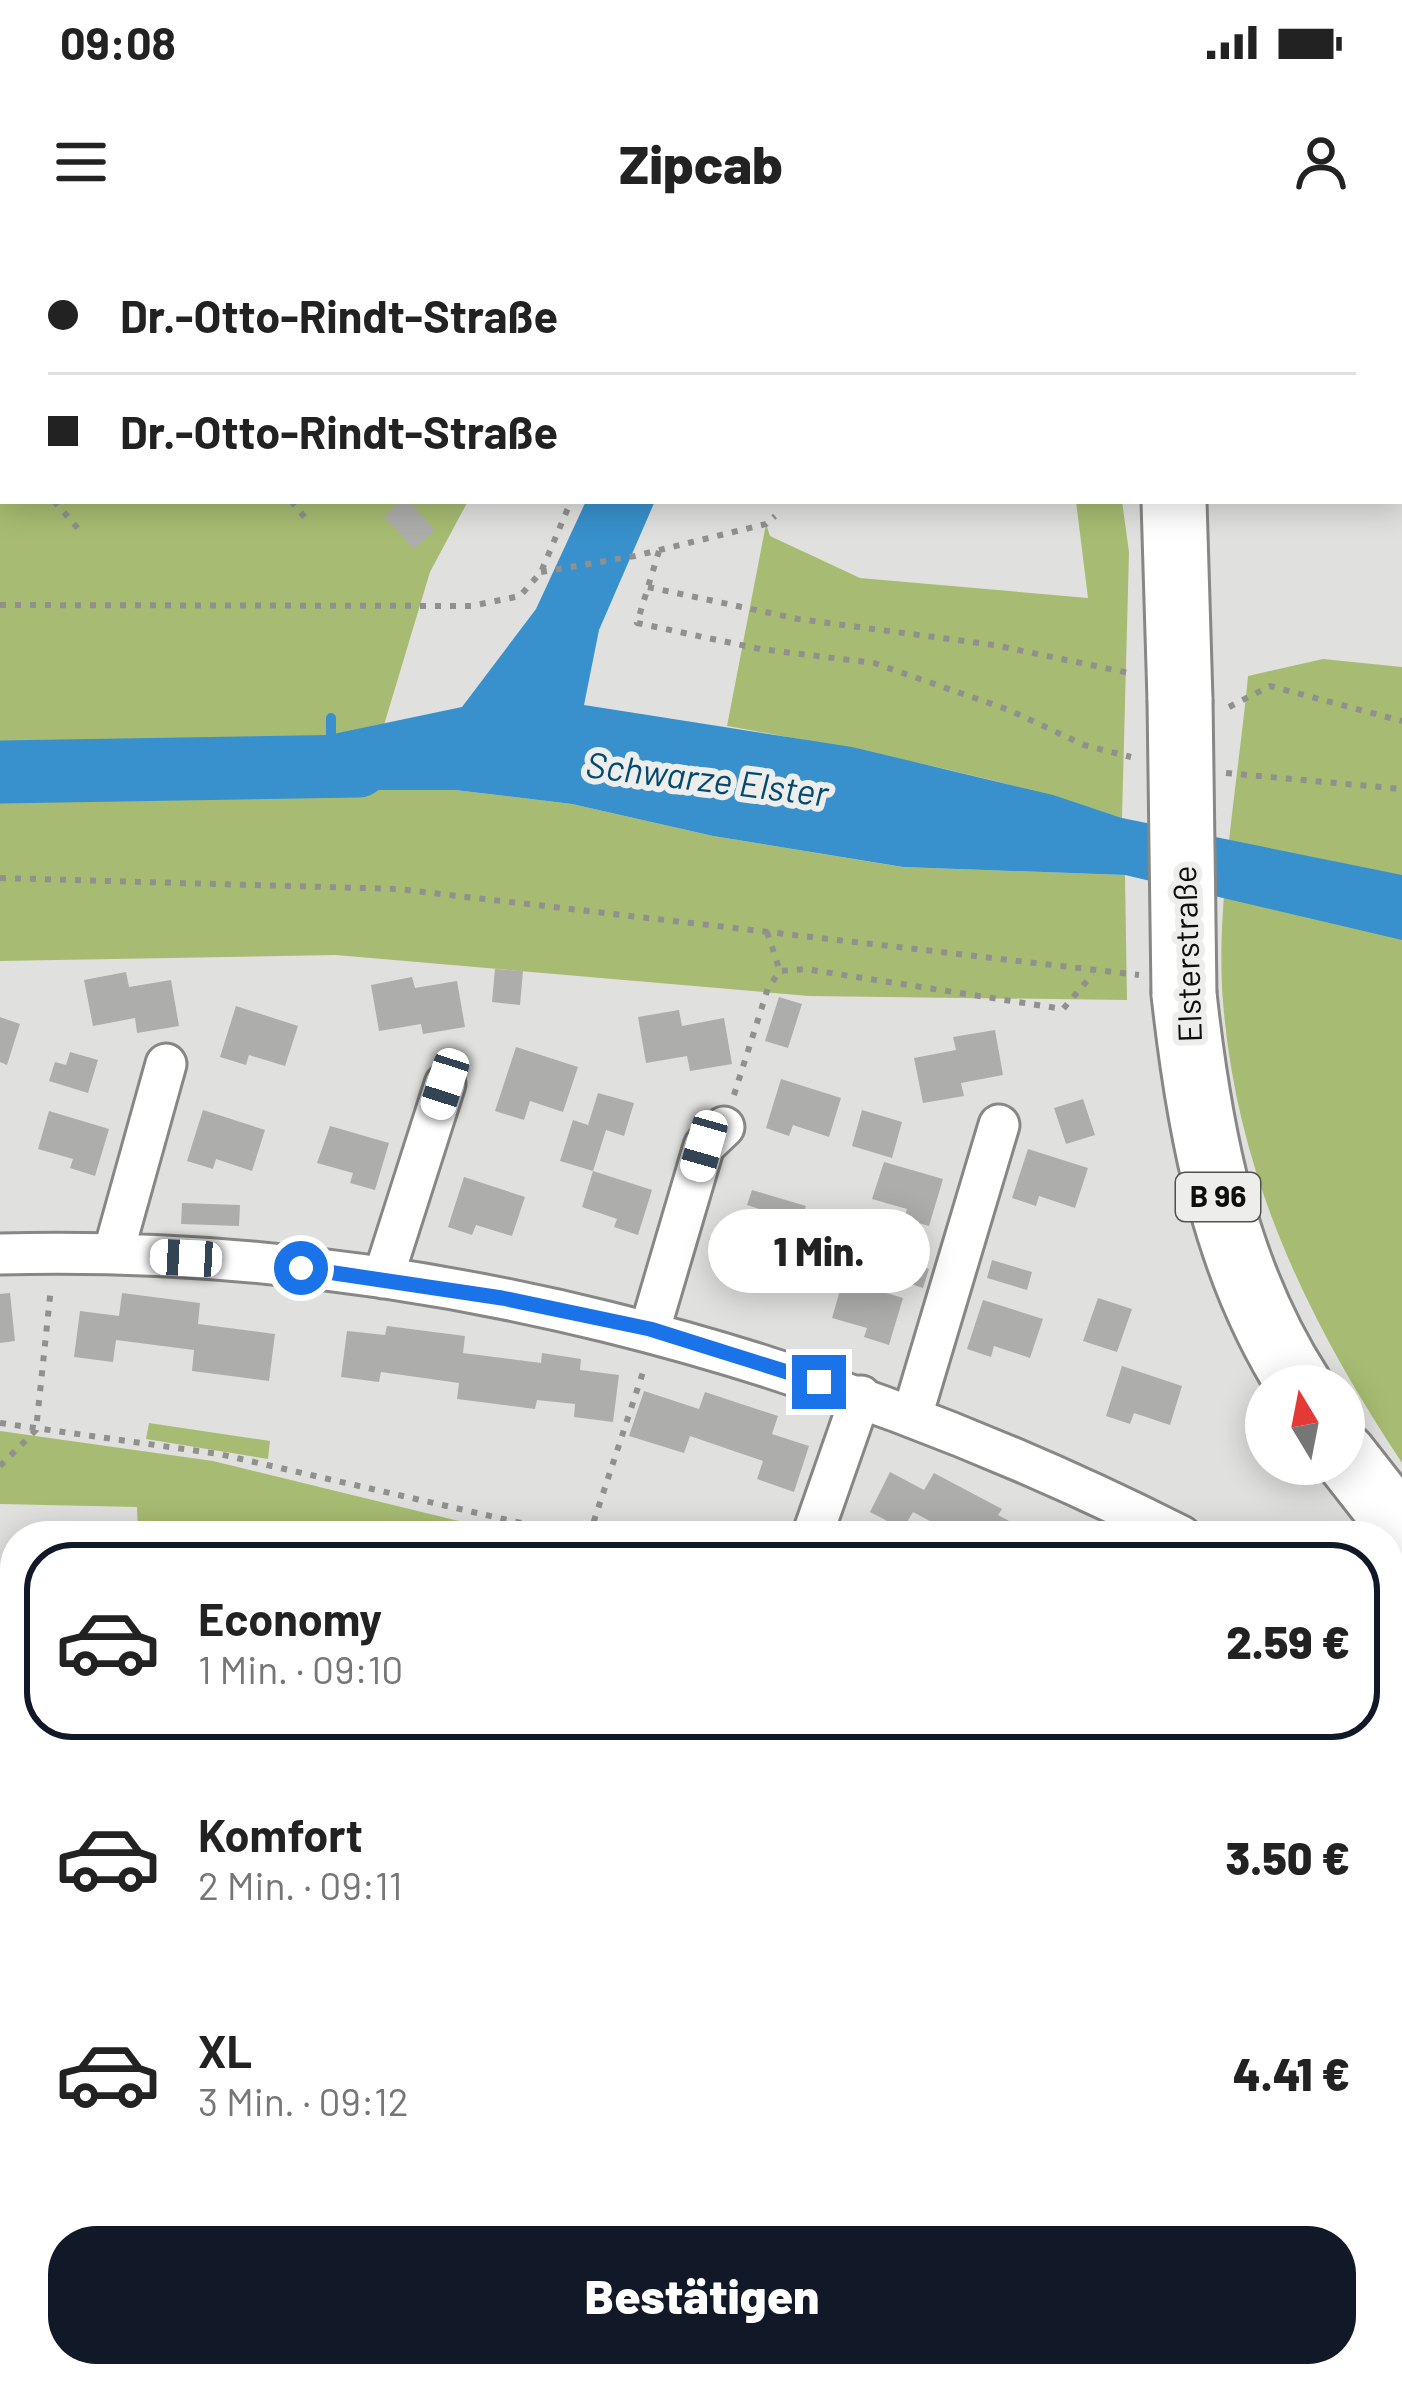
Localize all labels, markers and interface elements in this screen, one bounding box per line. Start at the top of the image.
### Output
text: 09:08 [60,15,176,69]
icon: menu [48,129,114,195]
icon: person [1288,129,1354,195]
text: Zipcab [619,130,783,195]
text: Dr.-Otto-Rindt-Straße [120,288,558,342]
text: Dr.-Otto-Rindt-Straße [120,404,558,458]
water label: Schwarze Elster [584,741,832,814]
street label: Elsterstraße [1163,865,1209,1043]
car [417,1044,473,1124]
car [677,1106,731,1186]
road number: B 96 [1176,1173,1260,1221]
callout: 1 Min. [708,1208,930,1292]
text: 1 Min. [773,1227,865,1274]
car [149,1238,223,1278]
route start [274,1241,328,1295]
route end [792,1355,846,1409]
north arrow [1245,1365,1365,1485]
map controls [1245,1365,1365,1485]
icon: car [54,1587,162,1695]
text: Economy [198,1591,382,1645]
text: 2.59 € [1226,1614,1350,1668]
text: 1 Min. · 09:10 [198,1645,403,1692]
icon: car [54,1803,162,1911]
text: Komfort [198,1807,363,1861]
text: 3.50 € [1225,1830,1350,1884]
text: 2 Min. · 09:11 [198,1861,402,1908]
icon: car [54,2019,162,2127]
text: XL [198,2023,252,2077]
text: 4.41 € [1233,2046,1350,2100]
text: 3 Min. · 09:12 [198,2077,409,2124]
button: Bestätigen [48,2226,1356,2364]

